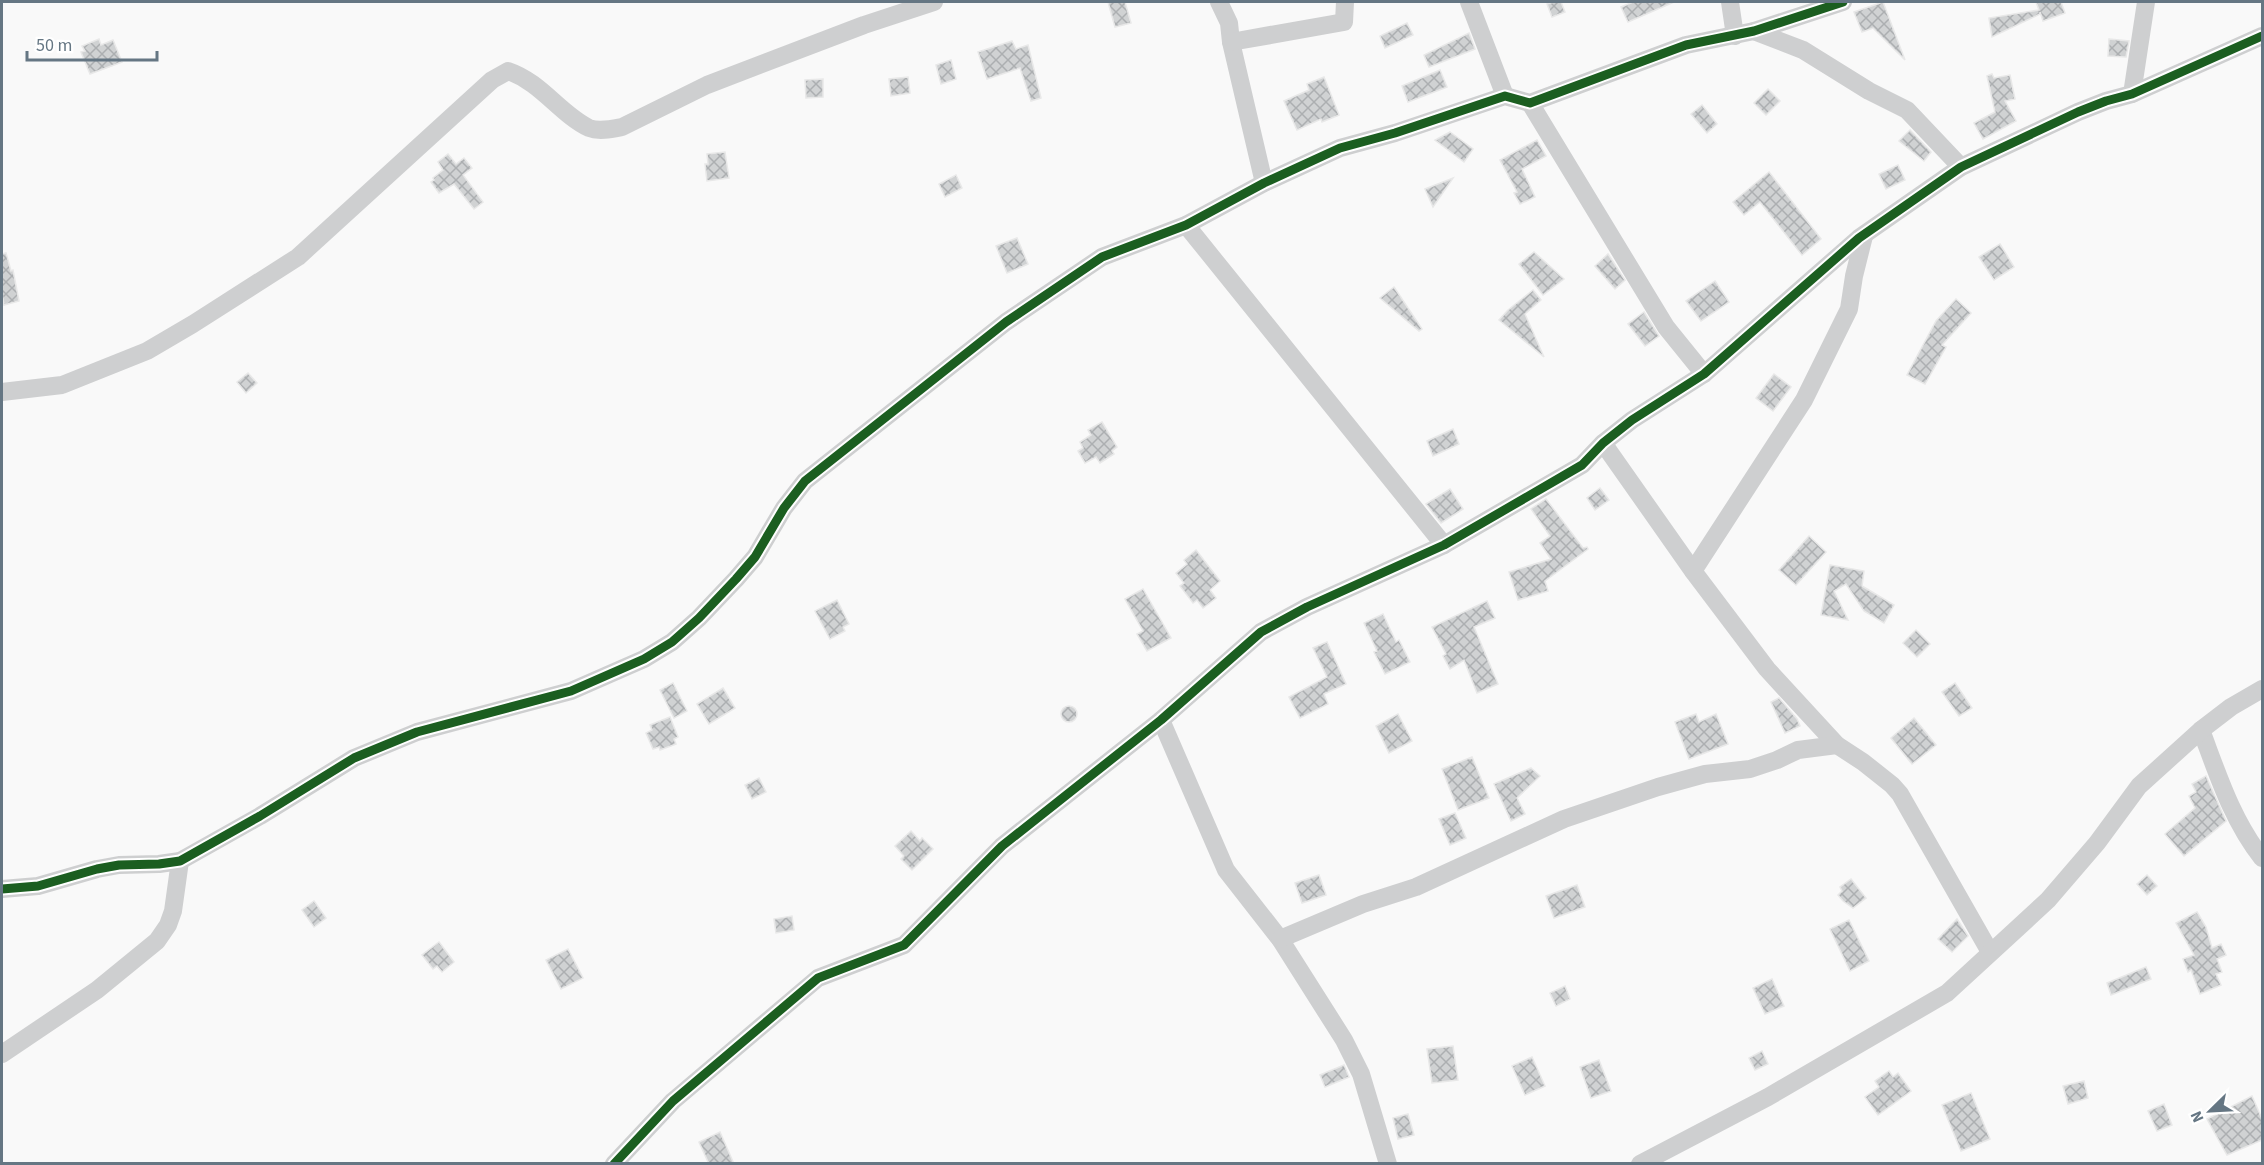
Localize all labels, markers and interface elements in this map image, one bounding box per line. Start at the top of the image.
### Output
scale bar [27,24,158,62]
text: 50 m [36,33,72,58]
north arrow [2180,1081,2240,1141]
text: N [2185,1107,2209,1126]

